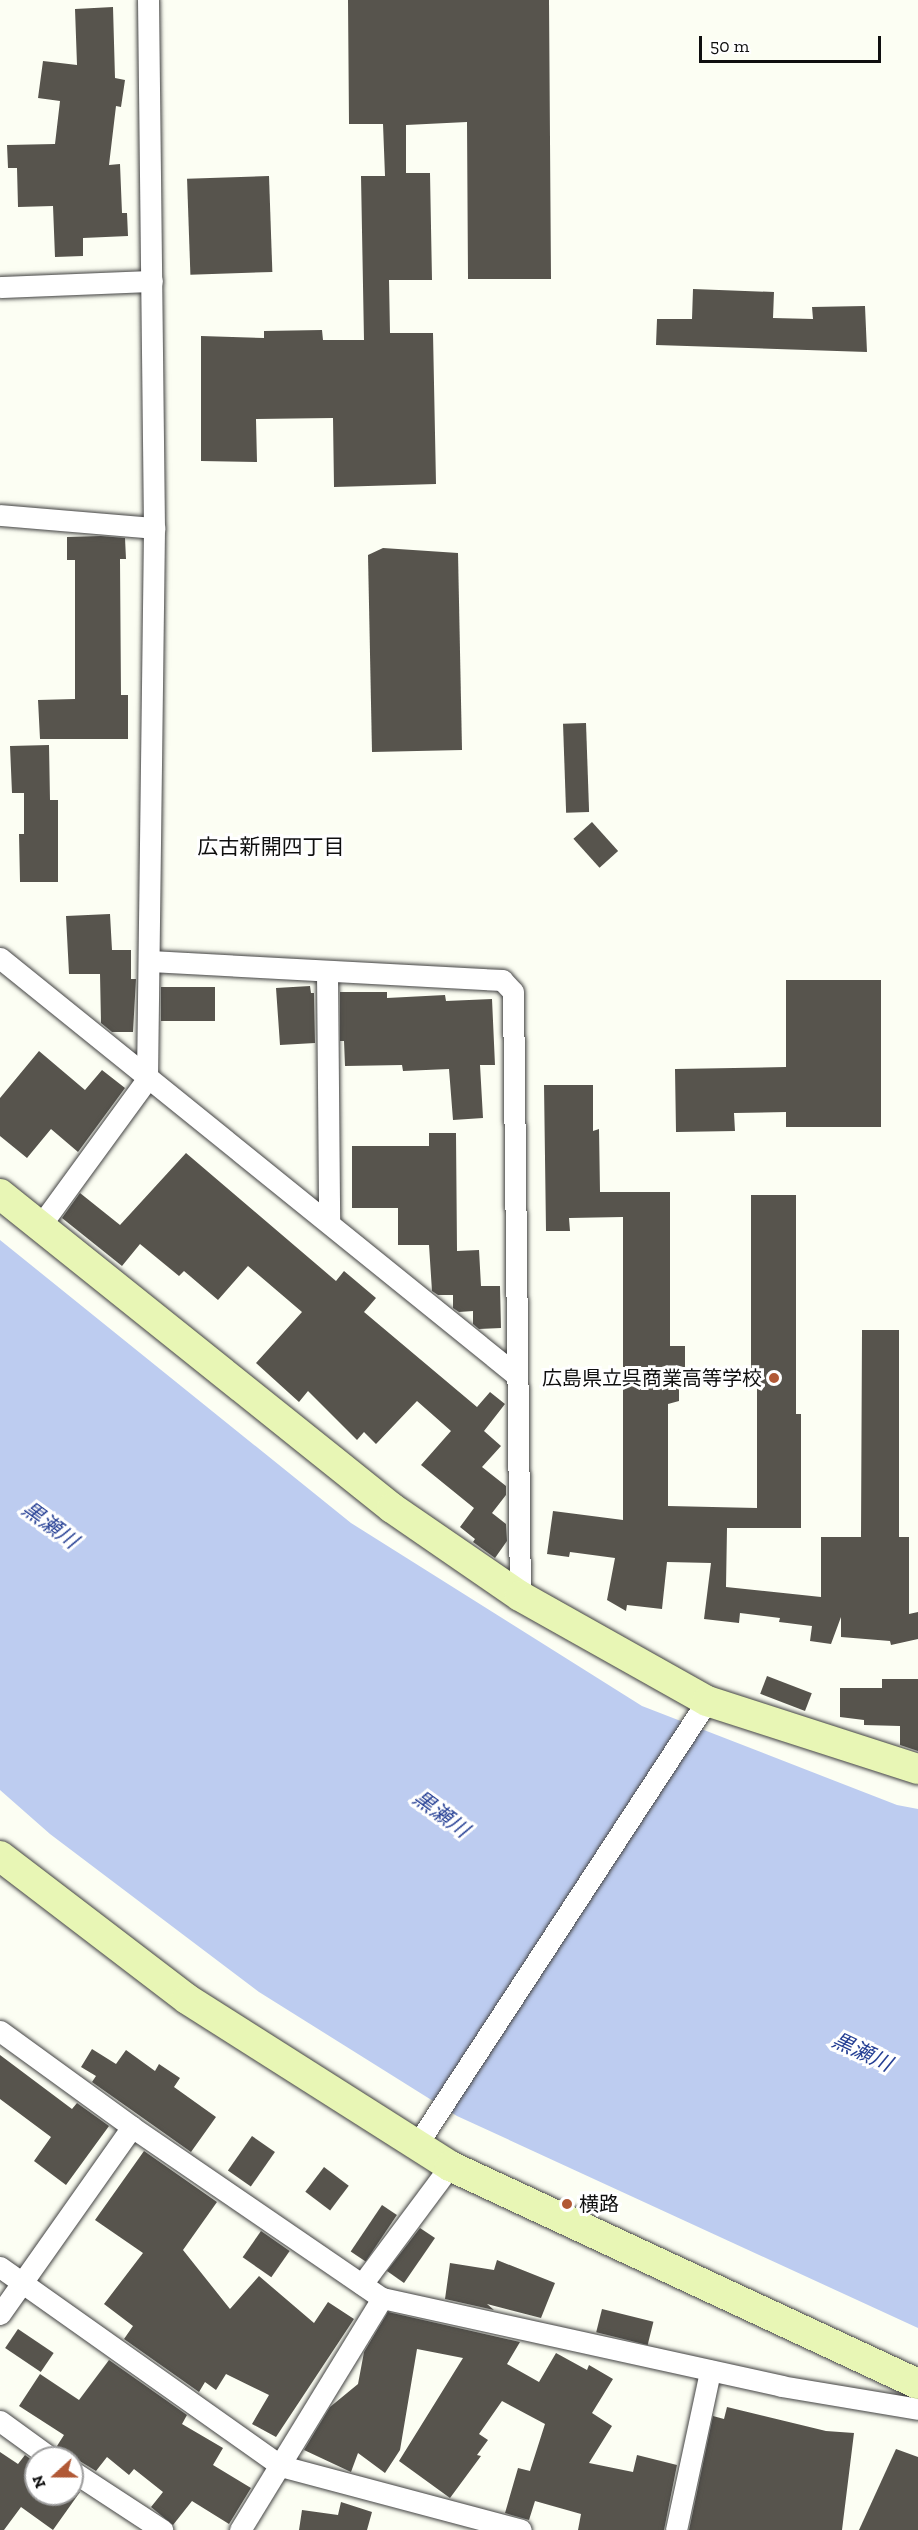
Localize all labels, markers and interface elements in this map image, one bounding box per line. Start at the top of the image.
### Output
scale bar [702,24,884,62]
text: 50 m [710,35,749,57]
district label: 広古新開四丁目 [198,834,344,860]
place label: 広島県立呉商業高等学校 [542,1366,762,1390]
marker: 広島県立呉商業高等学校 [767,1371,781,1385]
water label: 黒瀬川 [17,1496,83,1554]
water label: 黒瀬川 [408,1785,474,1843]
water label: 黒瀬川 [828,2027,896,2077]
place label: 横路 [579,2192,619,2216]
marker: 横路 [560,2197,574,2211]
north arrow [24,2446,84,2506]
text: N [28,2473,50,2491]

